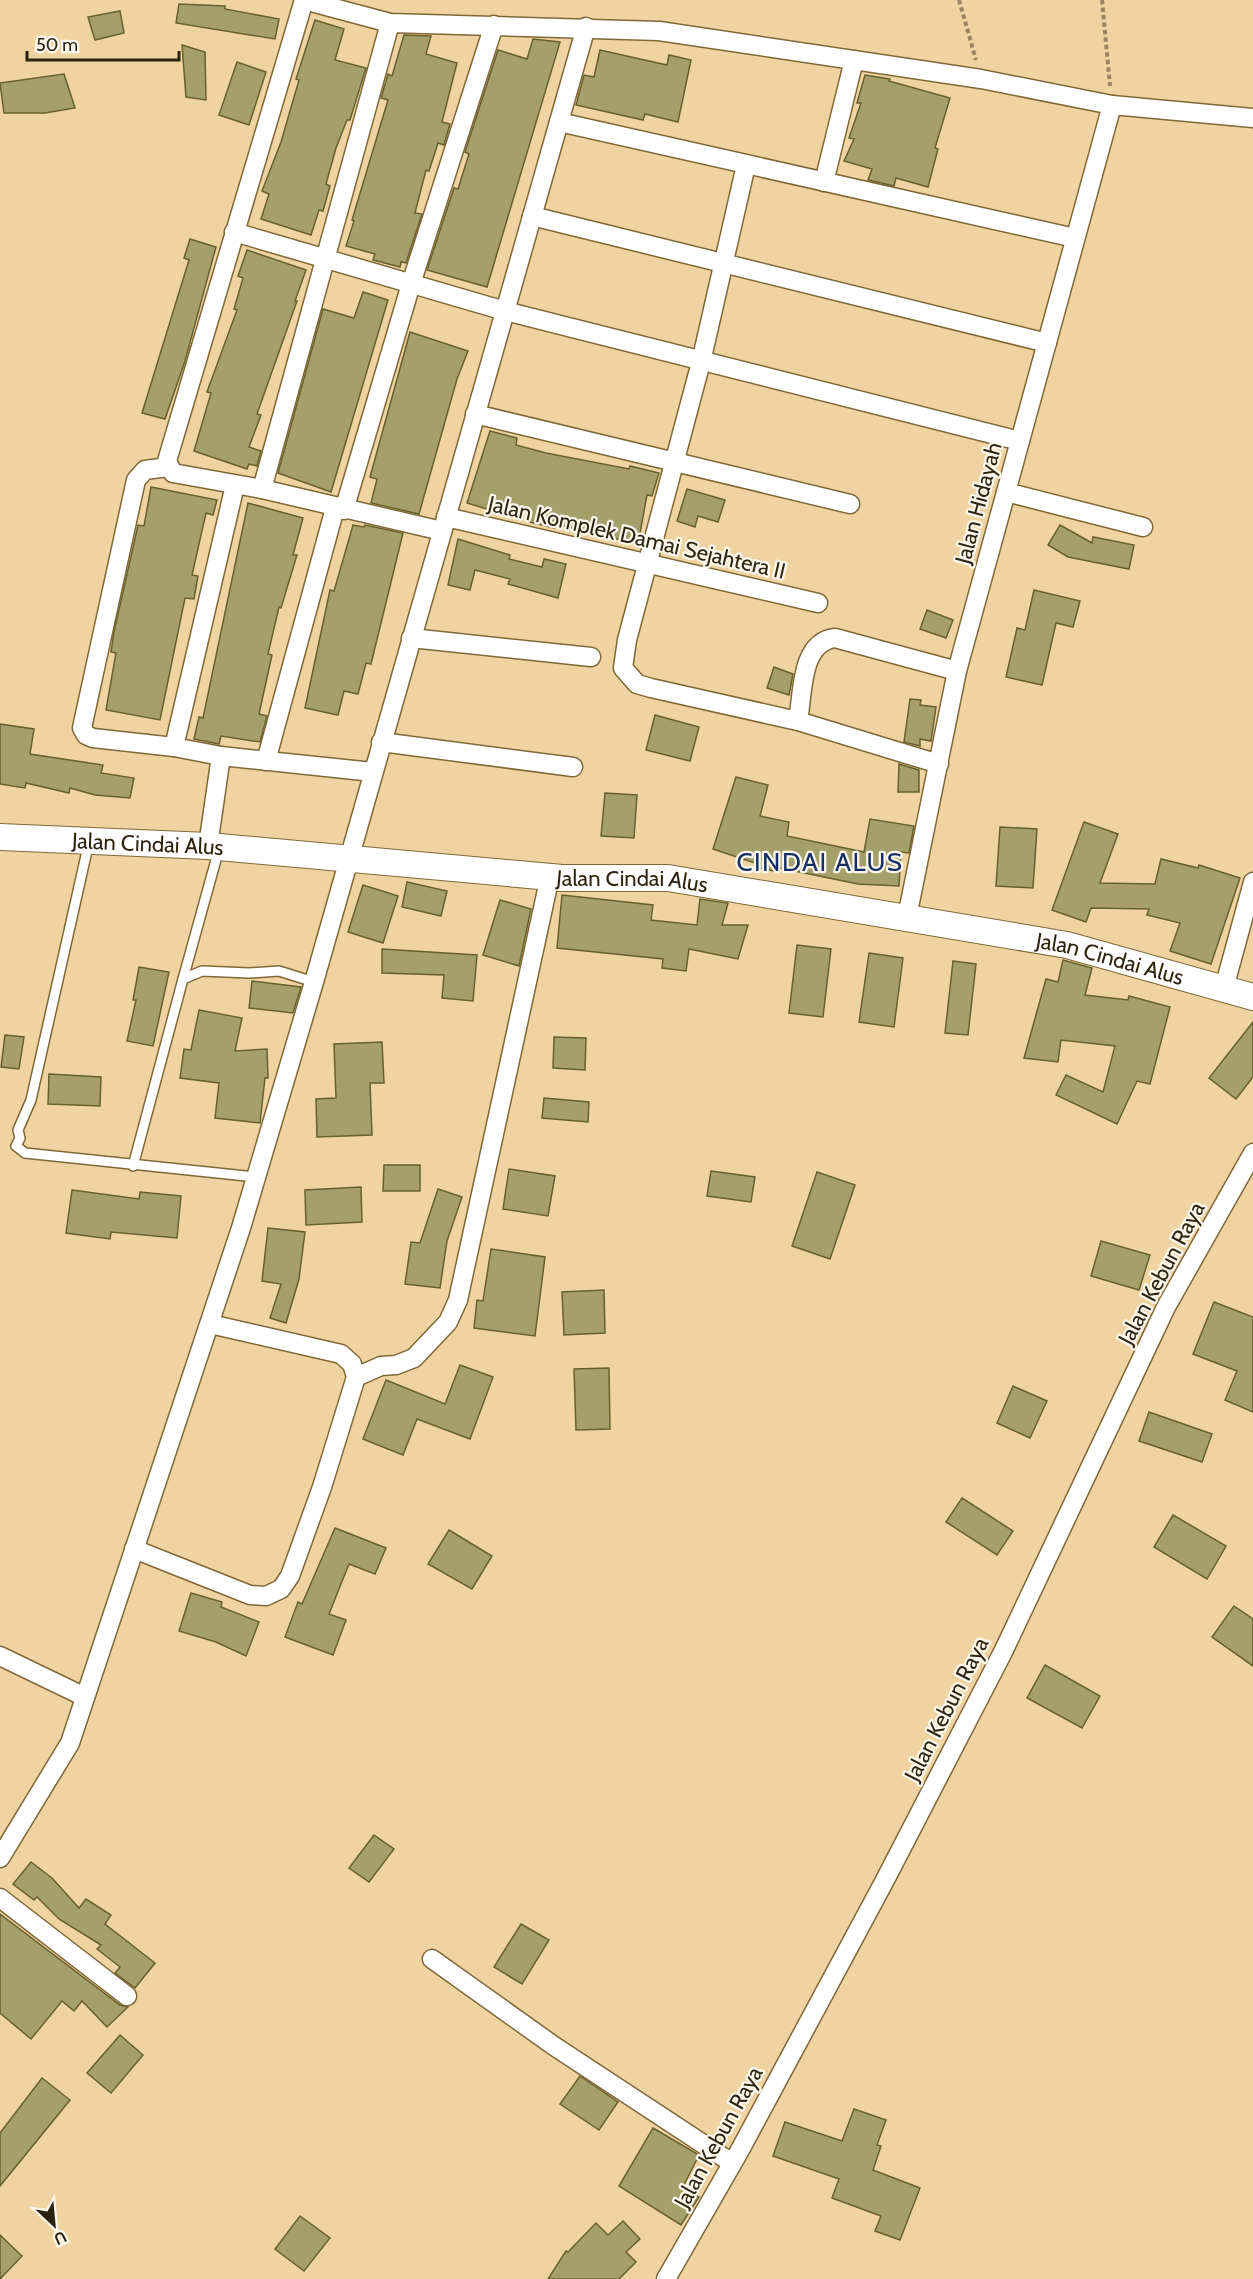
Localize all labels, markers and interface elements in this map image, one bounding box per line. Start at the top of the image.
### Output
scale bar [27,24,178,62]
text: 50 m [36,34,78,56]
street label: Jalan Hidayah [949,439,1008,568]
street label: Jalan Komplek Damai Sejahtera II [485,490,788,585]
street label: Jalan Cindai Alus [70,827,225,861]
district label: CINDAI ALUS [736,846,904,878]
street label: Jalan Cindai Alus [554,864,710,898]
street label: Jalan Cindai Alus [1033,927,1187,991]
street label: Jalan Kebun Raya [1112,1197,1211,1350]
street label: Jalan Kebun Raya [898,1632,994,1787]
street label: Jalan Kebun Raya [668,2061,769,2214]
north arrow [24,2195,84,2255]
text: U [51,2227,70,2249]

